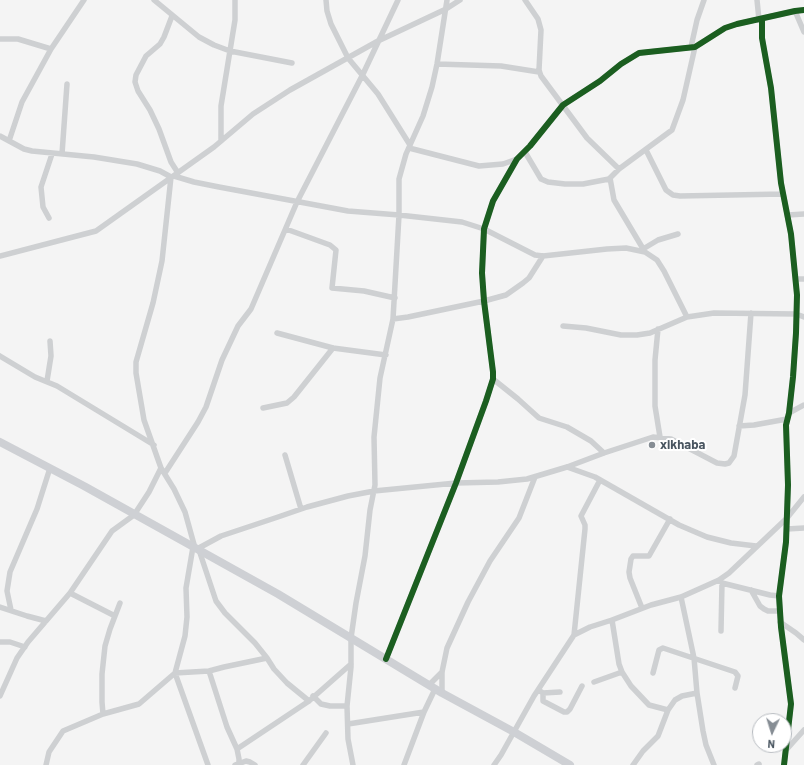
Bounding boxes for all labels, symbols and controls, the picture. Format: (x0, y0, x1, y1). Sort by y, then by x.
place label: xikhaba (660, 437, 705, 453)
marker: xikhaba (647, 440, 657, 450)
north arrow (752, 713, 792, 753)
text: N (767, 738, 775, 751)

